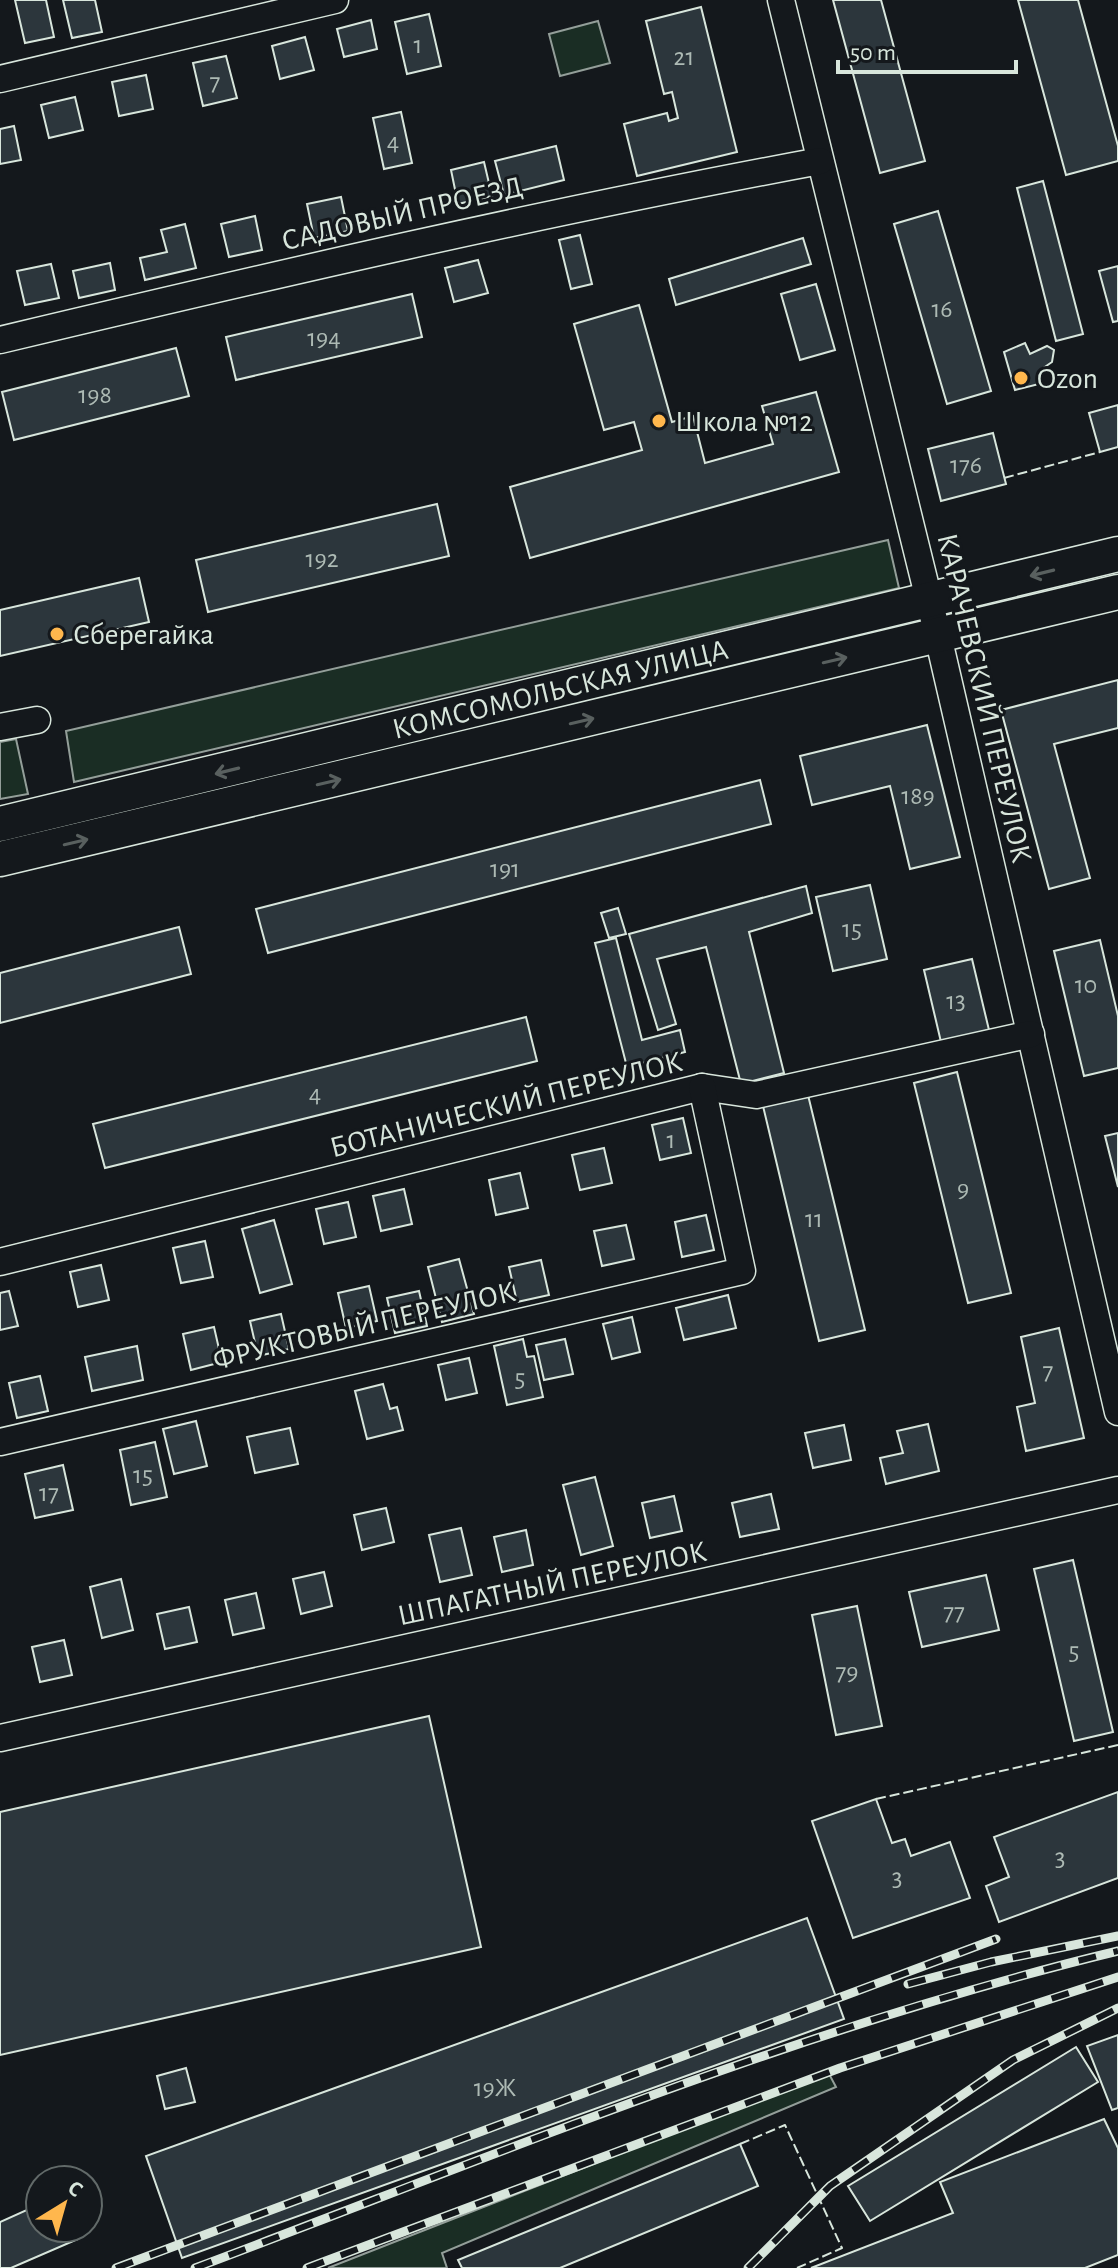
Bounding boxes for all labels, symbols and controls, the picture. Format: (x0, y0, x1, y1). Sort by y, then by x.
scale bar (838, 24, 1016, 74)
house number: 1 (414, 32, 422, 58)
text: 50 m (850, 41, 896, 65)
house number: 21 (674, 44, 694, 70)
house number: 7 (210, 69, 221, 95)
house number: 4 (387, 129, 399, 155)
street label: САДОВЫЙ ПРОЕЗД (279, 171, 525, 256)
house number: 16 (931, 296, 953, 322)
house number: 194 (307, 325, 341, 351)
place label: Ozon (1037, 364, 1098, 394)
marker: Ozon (1012, 369, 1030, 387)
house number: 198 (78, 382, 112, 408)
place label: Школа №12 (675, 407, 813, 437)
marker: Школа №12 (650, 412, 668, 430)
house number: 176 (950, 452, 982, 478)
street label: КАРАЧЕВСКИЙ ПЕРЕУЛОК (932, 530, 1038, 866)
house number: 192 (306, 546, 339, 572)
one-way arrow (1030, 566, 1056, 581)
place label: Сберегайка (73, 620, 214, 650)
marker: Сберегайка (48, 625, 66, 643)
street label: КОМСОМОЛЬСКАЯ УЛИЦА (389, 635, 731, 745)
one-way arrow (821, 652, 847, 667)
one-way arrow (568, 713, 594, 728)
one-way arrow (215, 765, 241, 780)
one-way arrow (316, 773, 341, 788)
house number: 189 (901, 783, 935, 809)
one-way arrow (63, 834, 89, 849)
house number: 191 (490, 856, 520, 882)
house number: 15 (842, 916, 862, 942)
house number: 10 (1075, 972, 1097, 998)
house number: 13 (946, 988, 966, 1014)
street label: БОТАНИЧЕСКИЙ ПЕРЕУЛОК (327, 1046, 685, 1163)
house number: 4 (309, 1081, 321, 1107)
house number: 1 (667, 1127, 675, 1153)
house number: 9 (957, 1176, 969, 1202)
house number: 11 (805, 1206, 823, 1232)
street label: ФРУКТОВЫЙ ПЕРЕУЛОК (210, 1276, 518, 1375)
house number: 7 (1043, 1358, 1054, 1384)
house number: 5 (515, 1365, 525, 1391)
house number: 15 (133, 1462, 153, 1488)
house number: 17 (39, 1480, 59, 1506)
street label: ШПАГАТНЫЙ ПЕРЕУЛОК (395, 1536, 709, 1631)
house number: 77 (943, 1599, 965, 1625)
house number: 5 (1069, 1638, 1079, 1664)
house number: 79 (835, 1659, 859, 1685)
house number: 3 (1055, 1845, 1065, 1871)
house number: 3 (892, 1865, 902, 1891)
house number: 19Ж (474, 2075, 516, 2101)
north arrow (24, 2164, 104, 2244)
text: С (64, 2176, 87, 2201)

